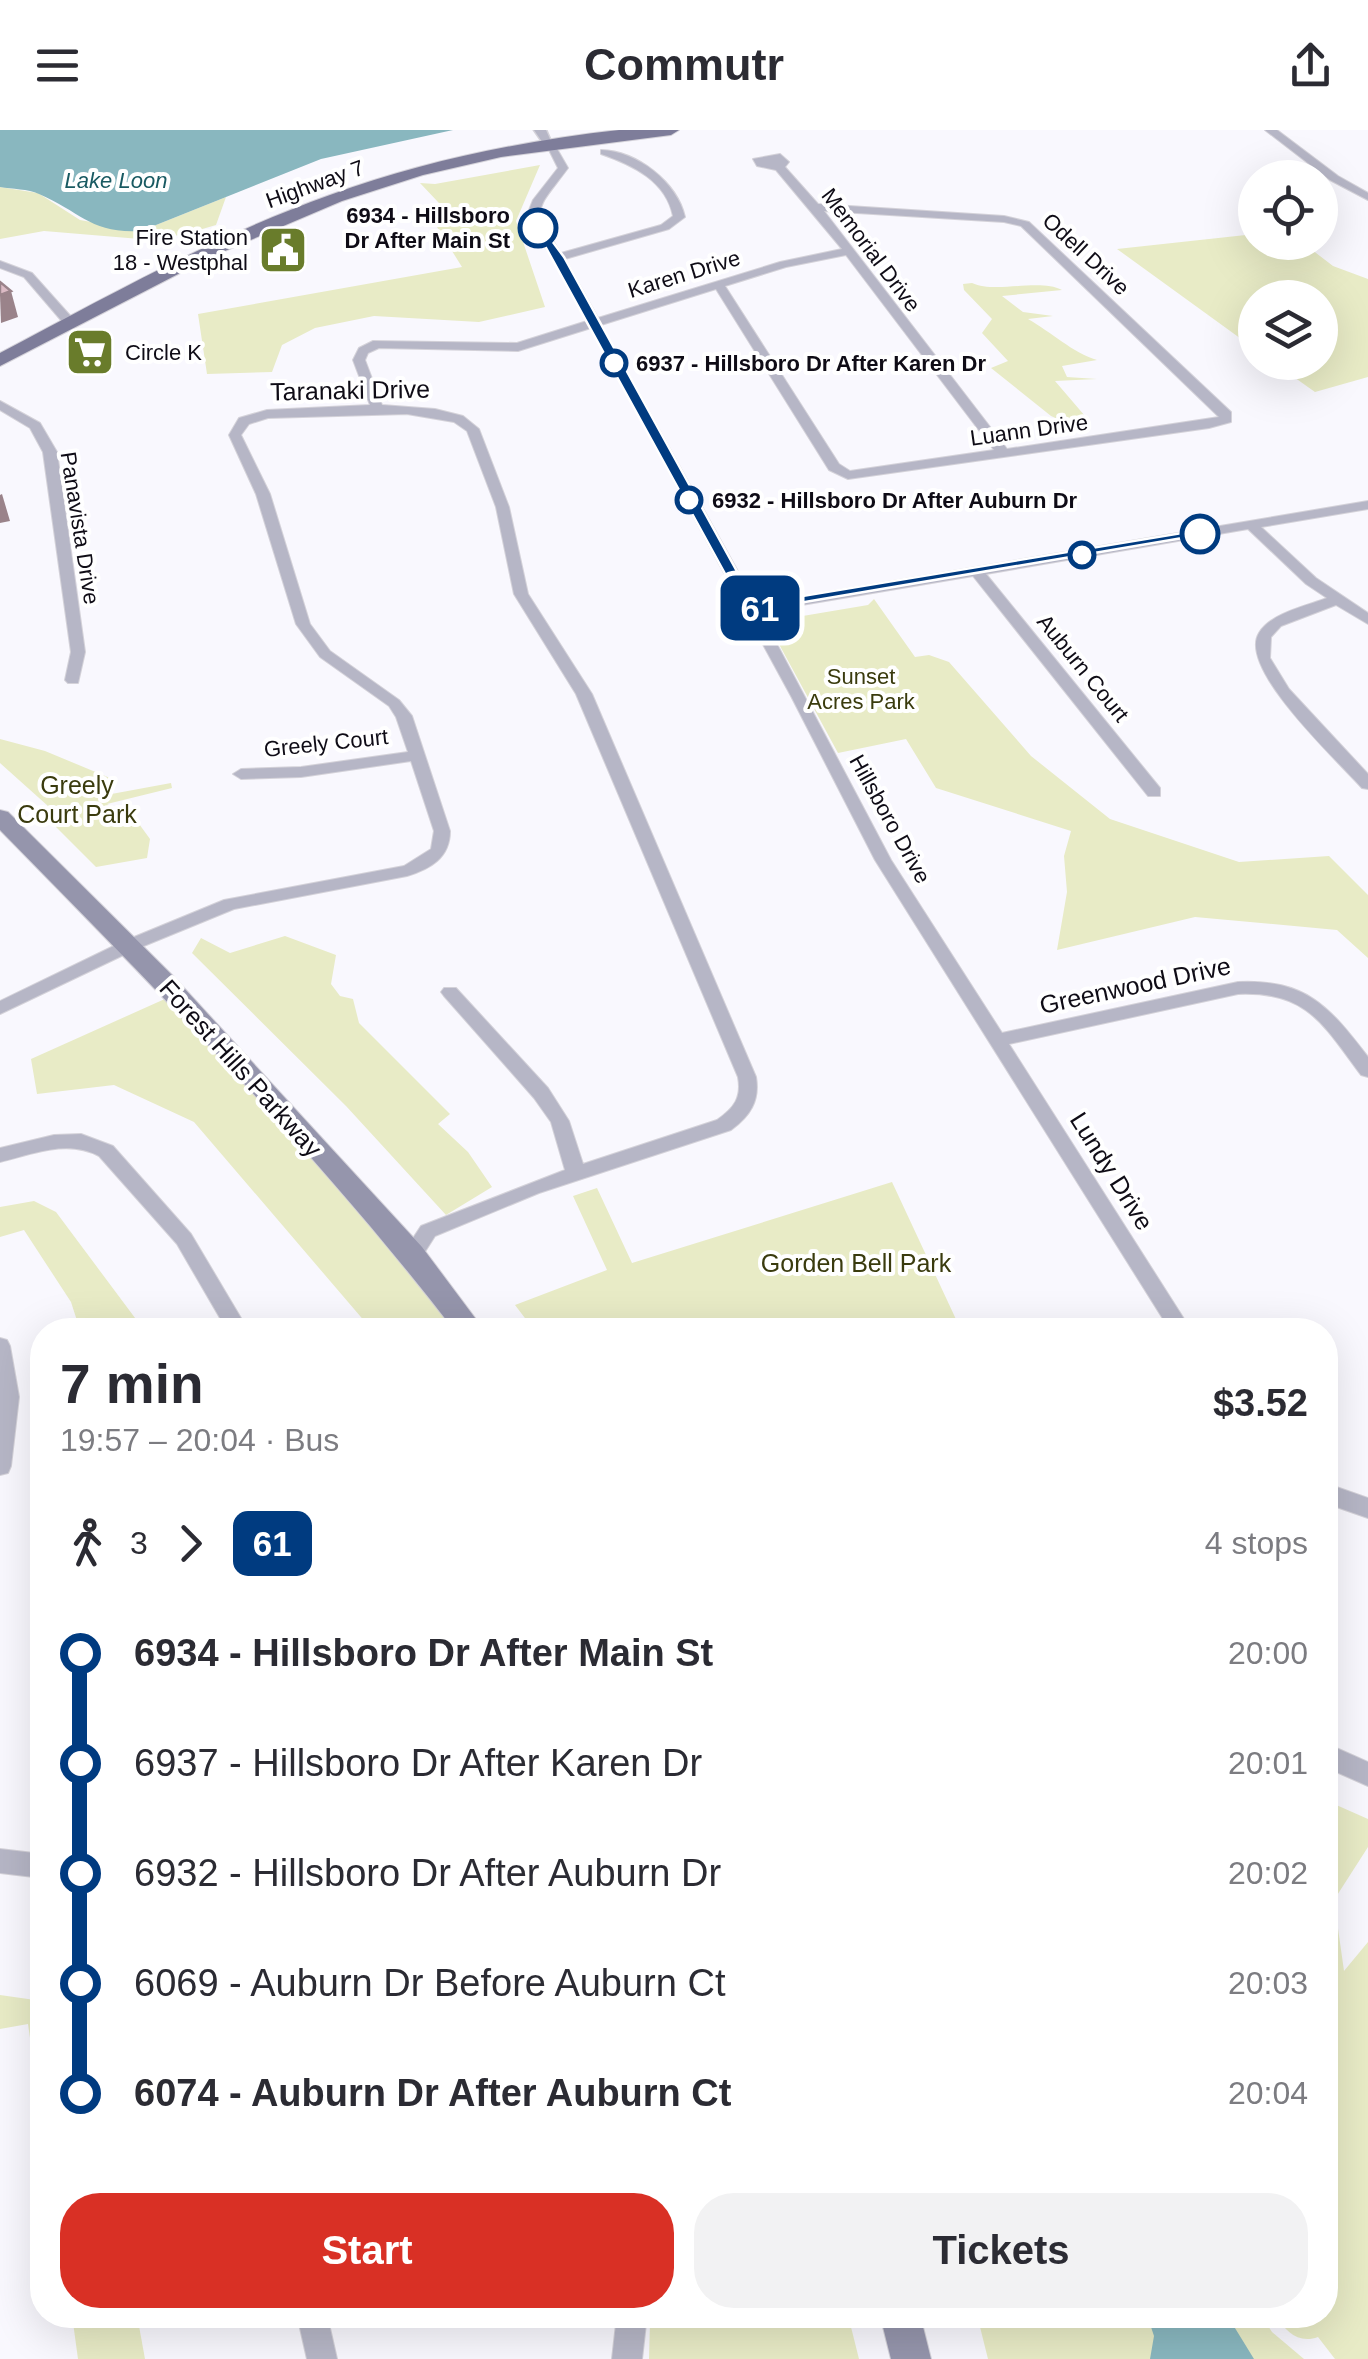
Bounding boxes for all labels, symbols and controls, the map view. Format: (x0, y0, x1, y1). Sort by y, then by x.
icon: menu (30, 38, 85, 93)
icon: share (1283, 38, 1338, 93)
text: Commutr (584, 39, 784, 90)
street label: Highway 7 (262, 155, 368, 213)
map controls (1238, 160, 1338, 380)
button: locate (1238, 160, 1338, 260)
water label: Lake Loon (65, 168, 167, 193)
street label: Memorial Drive (817, 183, 925, 317)
place label: 6934 - Hillsboro Dr After Main St (345, 203, 511, 253)
street label: Odell Drive (1038, 208, 1134, 300)
marker: 6934 - Hillsboro Dr After Main St (519, 209, 557, 247)
public building icon: Fire Station 18 - Westphal (257, 224, 309, 276)
place label: Fire Station 18 - Westphal (113, 225, 248, 275)
street label: Karen Drive (625, 245, 743, 303)
button: layers (1238, 280, 1338, 380)
supermarket icon: Circle K (64, 326, 116, 378)
place label: Circle K (125, 340, 202, 365)
marker: 6937 - Hillsboro Dr After Karen Dr (601, 350, 627, 376)
place label: 6937 - Hillsboro Dr After Karen Dr (636, 351, 986, 376)
street label: Taranaki Drive (270, 375, 430, 405)
street label: Luann Drive (969, 409, 1089, 451)
street label: Panavista Drive (56, 450, 104, 606)
marker: 6932 - Hillsboro Dr After Auburn Dr (676, 487, 702, 513)
place label: 6932 - Hillsboro Dr After Auburn Dr (712, 488, 1078, 513)
unlabelled marker (1181, 515, 1219, 553)
unlabelled marker (1069, 542, 1095, 568)
line badge: 61 (715, 576, 805, 640)
text: 61 (741, 589, 779, 628)
street label: Auburn Court (1032, 609, 1134, 727)
park label: Sunset Acres Park (807, 664, 916, 714)
street label: Greely Court (263, 724, 389, 762)
street label: Hillsboro Drive (844, 750, 936, 888)
park label: Greely Court Park (17, 771, 137, 828)
street label: Greenwood Drive (1037, 951, 1233, 1019)
street label: Forest Hills Parkway (154, 974, 328, 1162)
street label: Lundy Drive (1065, 1107, 1159, 1235)
park label: Gorden Bell Park (761, 1249, 952, 1277)
text: 7 min (60, 1353, 204, 1415)
text: $3.52 (1213, 1382, 1308, 1424)
text: 19:57 – 20:04 · Bus (60, 1422, 339, 1458)
icon: walk (60, 1516, 115, 1571)
icon: forward (163, 1516, 218, 1571)
text: 61 (253, 1524, 292, 1563)
text: 3 (130, 1525, 148, 1561)
text: 4 stops (1205, 1525, 1308, 1561)
text: 6934 - Hillsboro Dr After Main St (134, 1632, 713, 1674)
text: 20:00 (1228, 1635, 1308, 1671)
text: 6937 - Hillsboro Dr After Karen Dr (134, 1742, 702, 1784)
text: 20:01 (1228, 1745, 1308, 1781)
text: 6932 - Hillsboro Dr After Auburn Dr (134, 1852, 721, 1894)
text: 20:02 (1228, 1855, 1308, 1891)
text: 6069 - Auburn Dr Before Auburn Ct (134, 1962, 725, 2004)
text: 20:03 (1228, 1965, 1308, 2001)
text: 6074 - Auburn Dr After Auburn Ct (134, 2072, 731, 2114)
text: 20:04 (1228, 2075, 1308, 2111)
button: Start (60, 2193, 674, 2308)
button: Tickets (694, 2193, 1308, 2308)

